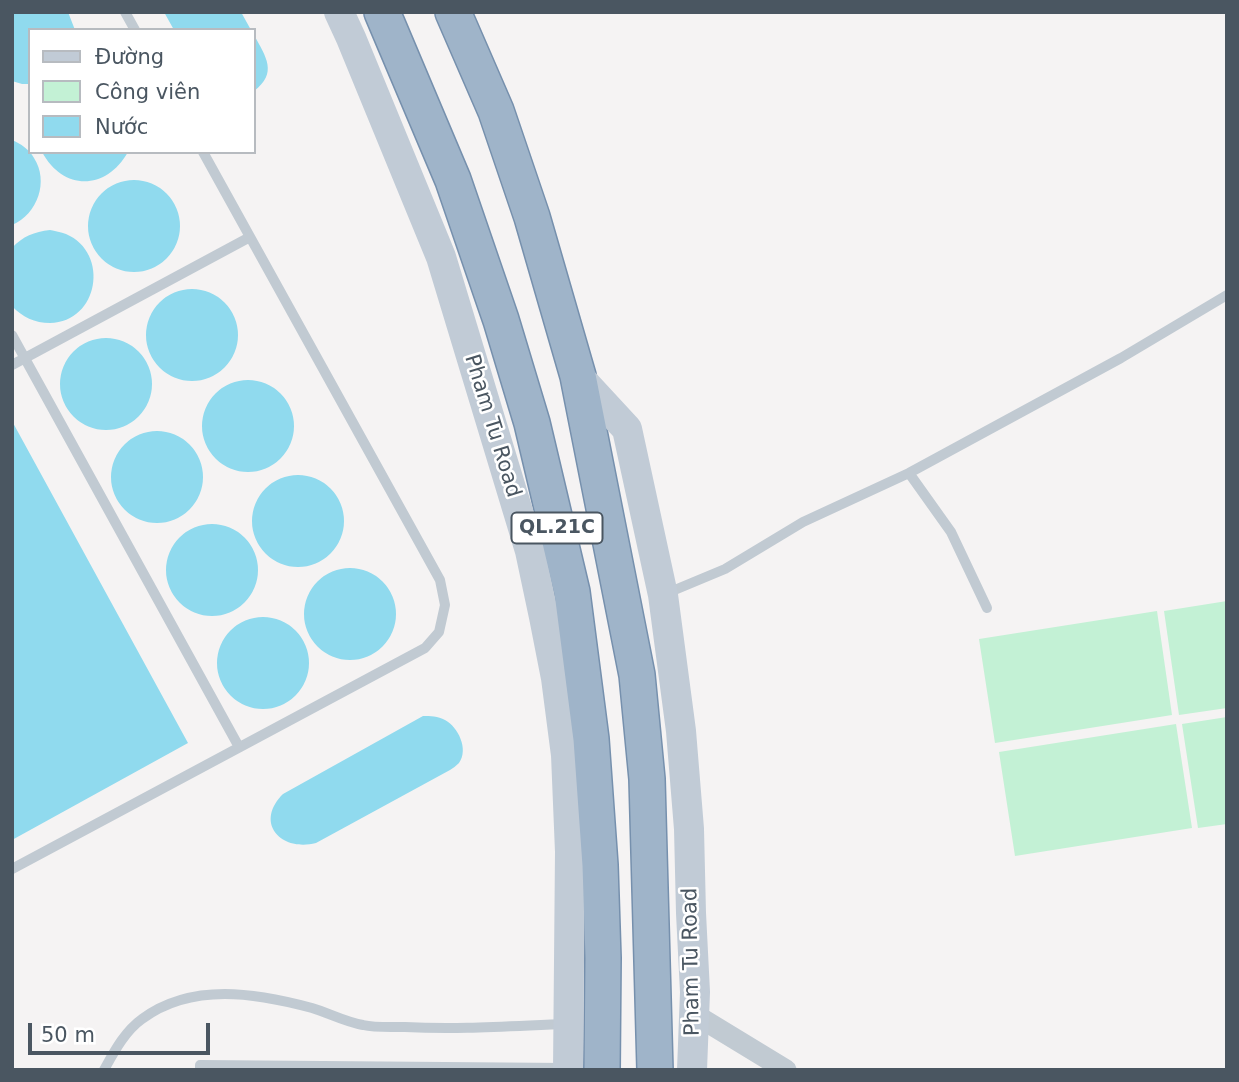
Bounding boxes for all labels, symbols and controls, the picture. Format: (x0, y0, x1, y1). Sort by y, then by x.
legend (28, 28, 256, 154)
text: Đường (95, 45, 164, 69)
text: Công viên (95, 80, 200, 104)
text: Nước (95, 115, 148, 139)
street label: Pham Tu Road (458, 351, 526, 501)
road number: QL.21C (512, 512, 602, 544)
street label: Pham Tu Road (678, 888, 706, 1036)
scale bar (32, 1009, 214, 1052)
text: 50 m (41, 1023, 95, 1047)

